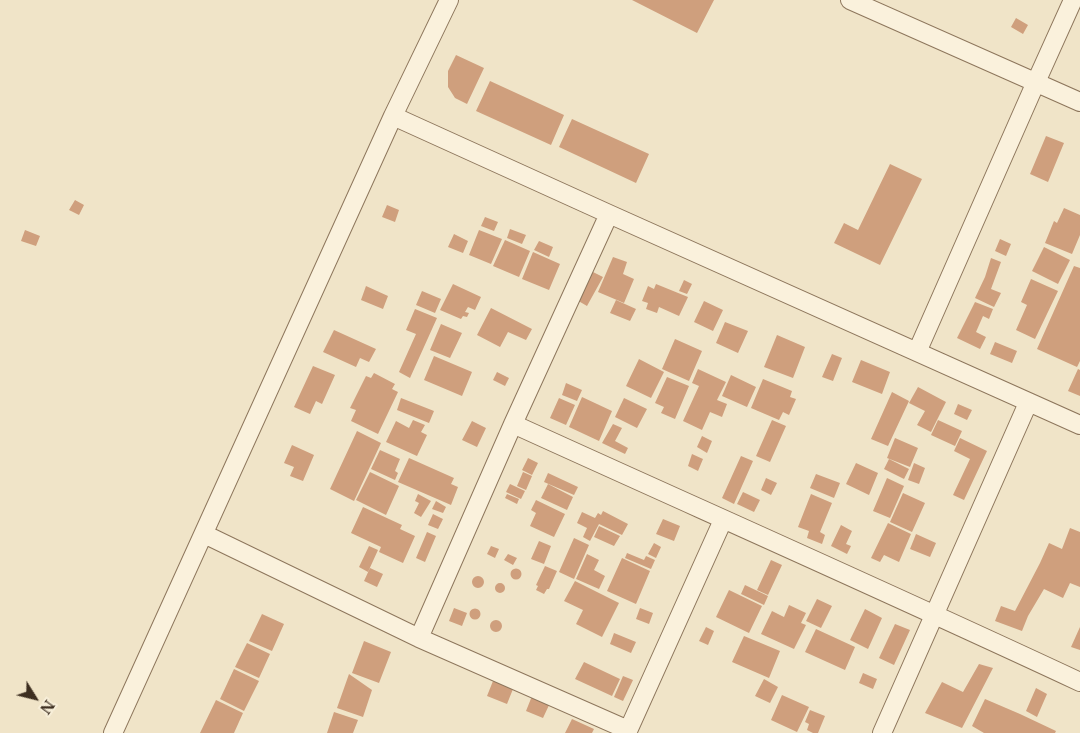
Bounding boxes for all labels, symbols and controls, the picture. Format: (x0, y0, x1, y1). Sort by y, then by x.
north arrow (10, 673, 60, 723)
text: N (36, 696, 58, 717)

